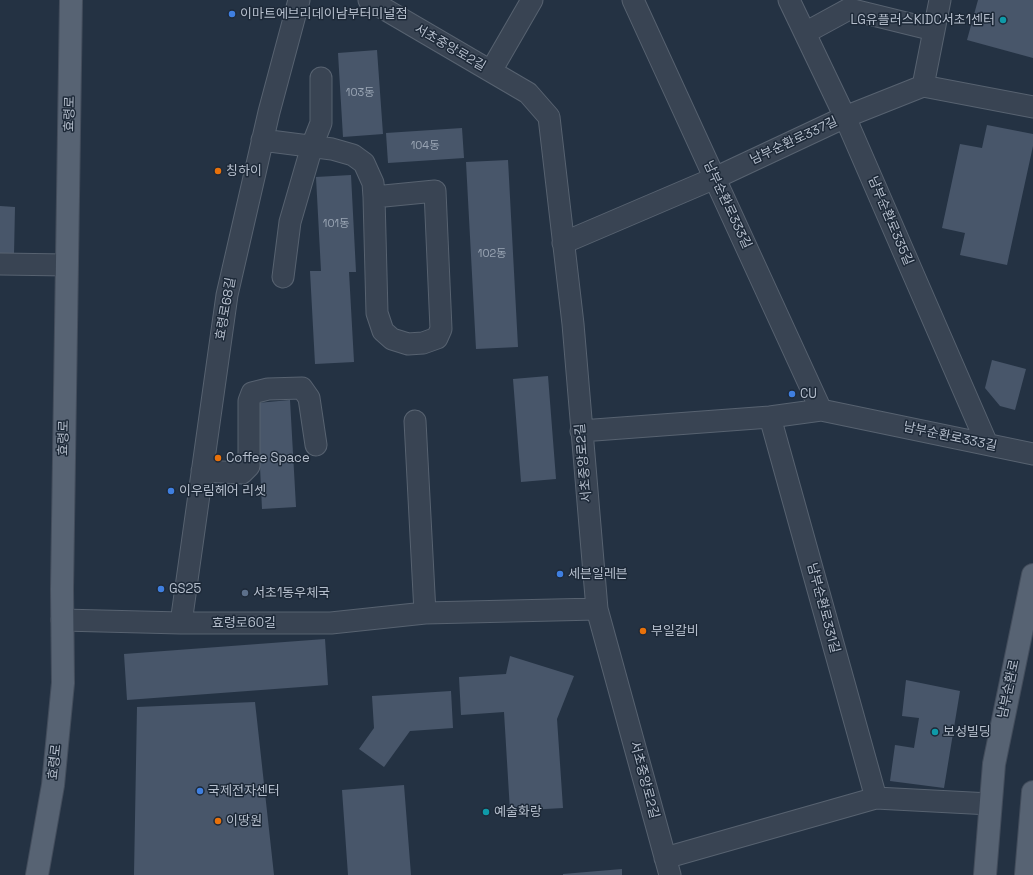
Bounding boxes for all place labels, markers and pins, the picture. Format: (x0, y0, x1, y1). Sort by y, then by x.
place label: 이마트에브리데이남부터미널점 (240, 6, 407, 22)
marker: 이마트에브리데이남부터미널점 (227, 9, 237, 19)
place label: LG유플러스KIDC서초1센터 (850, 12, 995, 28)
marker: LG유플러스KIDC서초1센터 (998, 15, 1008, 25)
place label: 칭하이 (226, 163, 262, 179)
marker: 칭하이 (213, 166, 223, 176)
place label: CU (800, 386, 817, 402)
marker: CU (787, 389, 797, 399)
place label: Coffee Space (226, 450, 310, 466)
marker: Coffee Space (213, 453, 223, 463)
place label: 이우림헤어 리셋 (179, 483, 266, 499)
marker: 이우림헤어 리셋 (166, 486, 176, 496)
place label: 세븐일레븐 (568, 566, 628, 582)
marker: 세븐일레븐 (555, 569, 565, 579)
place label: GS25 (169, 581, 201, 597)
marker: GS25 (156, 584, 166, 594)
place label: 서초1동우체국 (253, 585, 330, 601)
marker: 서초1동우체국 (240, 588, 250, 598)
place label: 부일갈비 (651, 623, 699, 639)
marker: 부일갈비 (638, 626, 648, 636)
place label: 보성빌딩 (943, 724, 991, 740)
marker: 보성빌딩 (930, 727, 940, 737)
place label: 국제전자센터 (208, 783, 280, 799)
marker: 국제전자센터 (195, 786, 205, 796)
place label: 예술화랑 (494, 804, 542, 820)
marker: 예술화랑 (481, 807, 491, 817)
place label: 이땅원 (226, 813, 262, 829)
marker: 이땅원 (213, 816, 223, 826)

